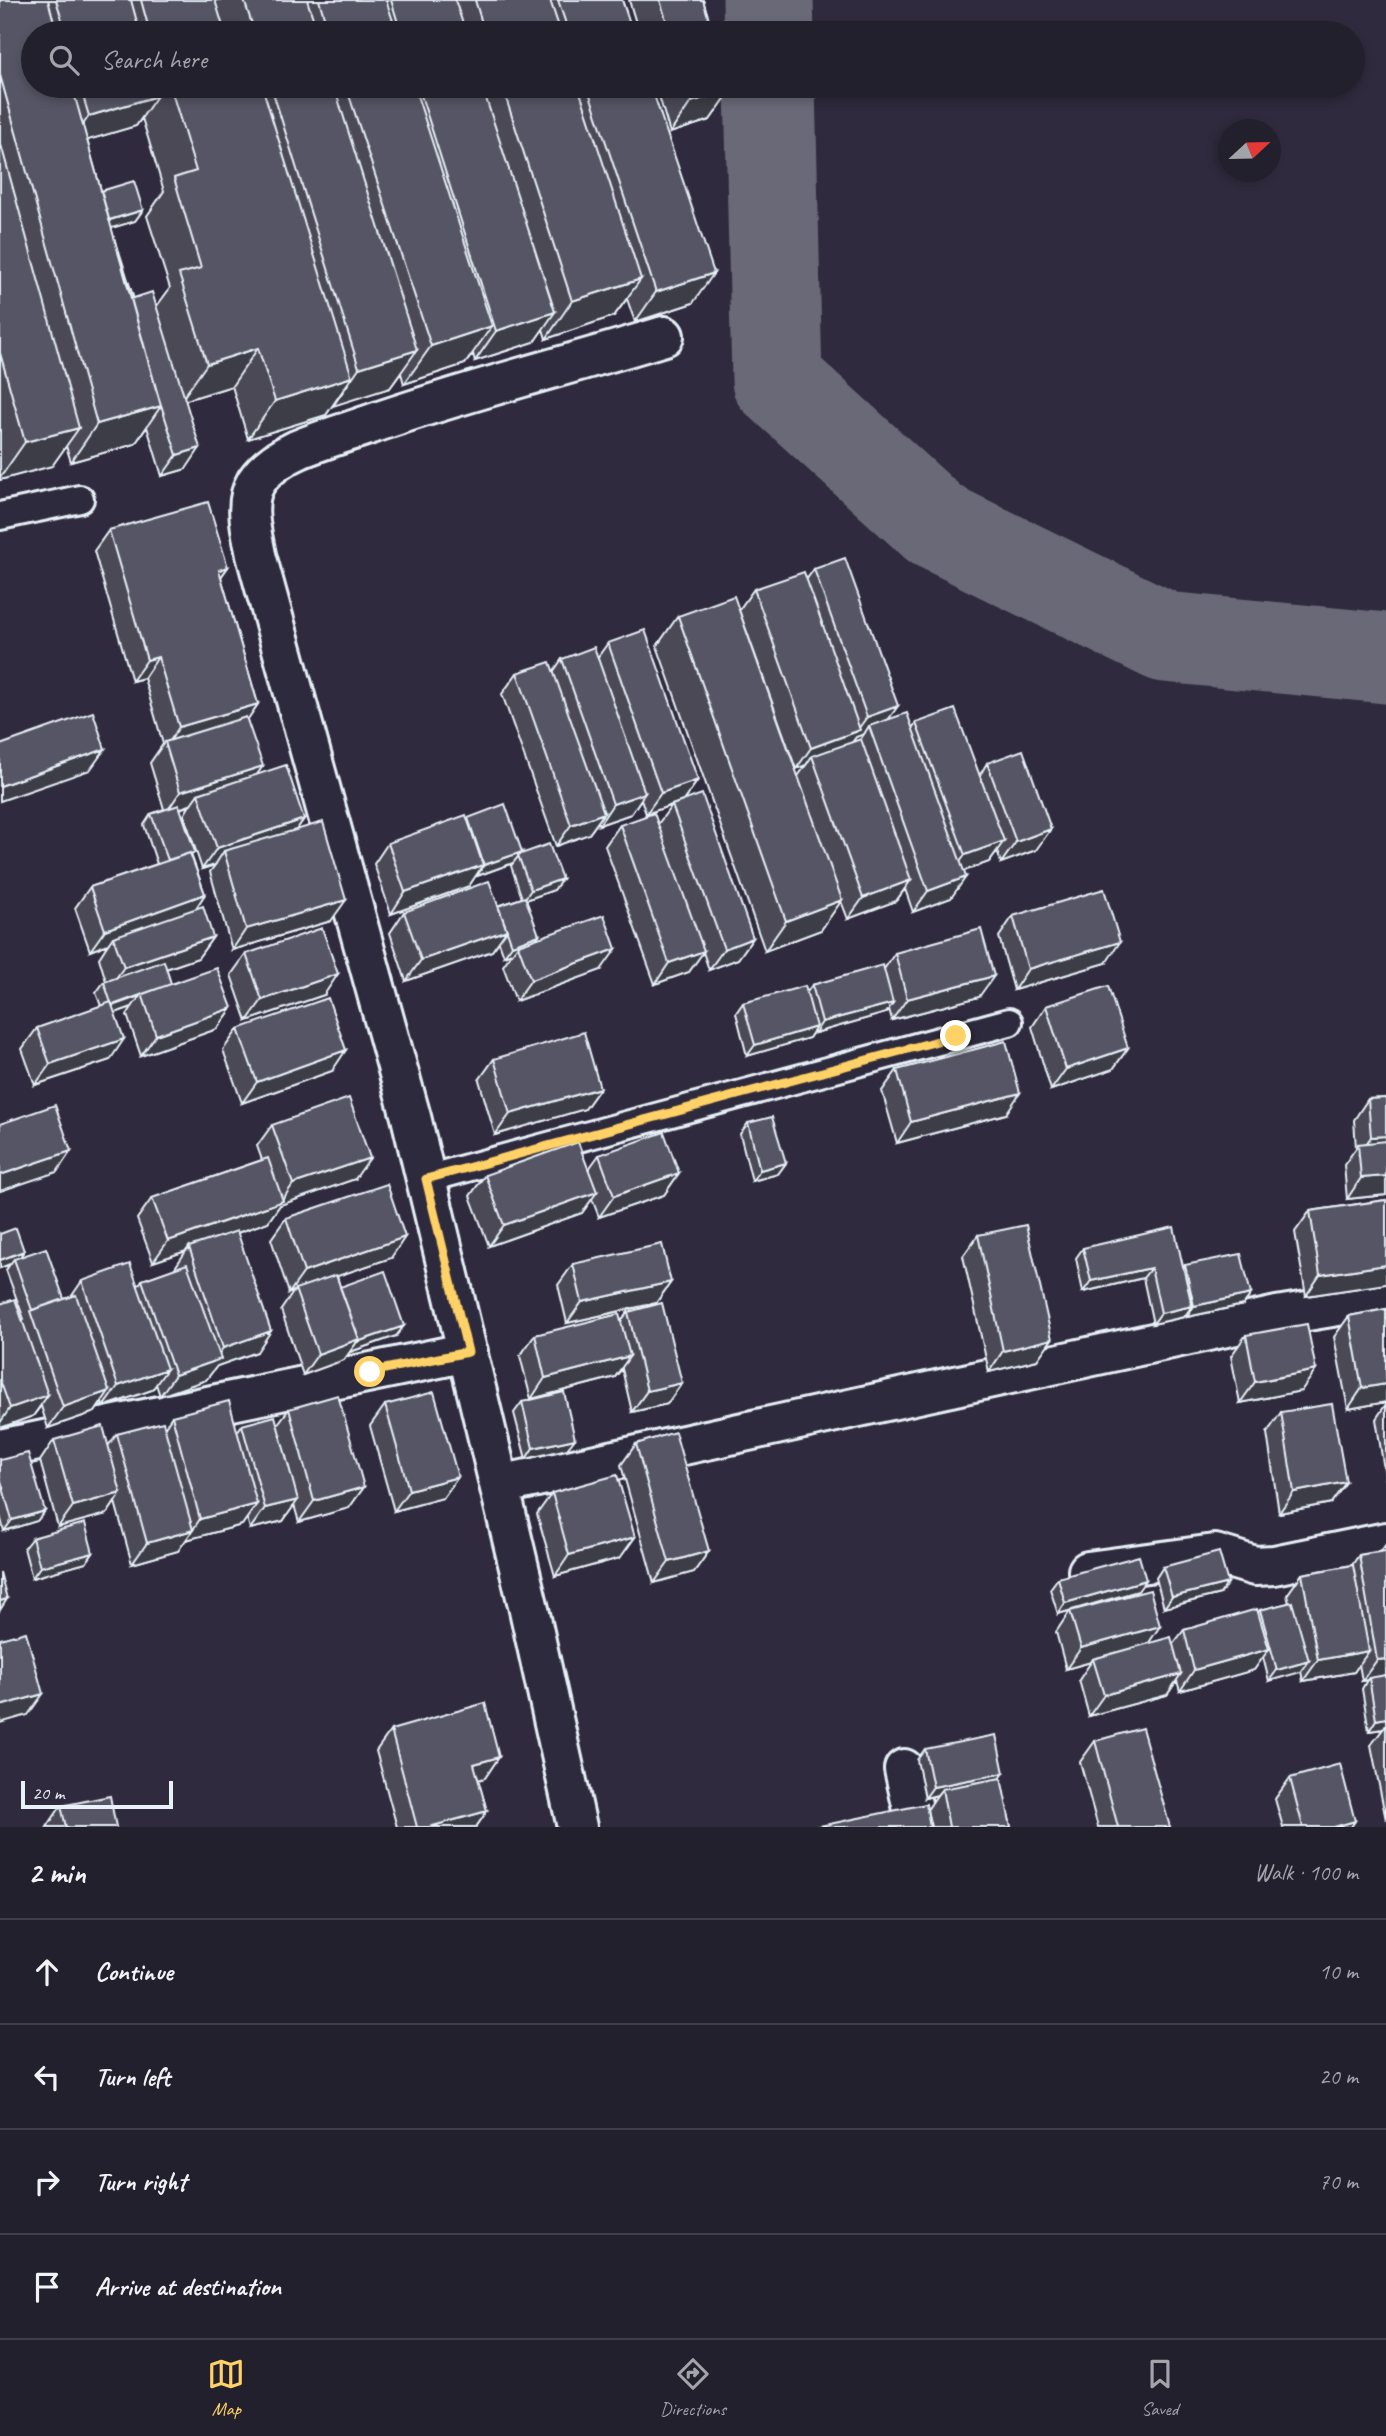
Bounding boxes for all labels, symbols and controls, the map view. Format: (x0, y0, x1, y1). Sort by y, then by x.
search box (21, 21, 1365, 98)
icon: search (45, 41, 83, 79)
text: Search here (101, 43, 207, 76)
north arrow (1218, 119, 1281, 182)
route end (940, 1020, 971, 1051)
route start (354, 1356, 385, 1387)
scale bar (21, 1778, 173, 1810)
text: 20 m (32, 1781, 64, 1805)
text: 2 min (28, 1854, 85, 1892)
text: Walk · 100 m (1254, 1858, 1358, 1887)
icon: ahead (28, 1953, 66, 1991)
text: Continue (95, 1955, 173, 1988)
text: 10 m (1319, 1957, 1358, 1986)
icon: left (28, 2058, 66, 2096)
text: Turn left (95, 2060, 170, 2093)
text: 20 m (1319, 2062, 1358, 2091)
icon: right (28, 2163, 66, 2201)
text: Turn right (95, 2165, 186, 2198)
text: 70 m (1319, 2167, 1358, 2196)
icon: arrive (28, 2268, 66, 2306)
text: Arrive at destination (95, 2270, 281, 2303)
tab: Map (207, 2355, 245, 2421)
tab: Directions (660, 2355, 726, 2421)
tab: Saved (1141, 2355, 1179, 2421)

